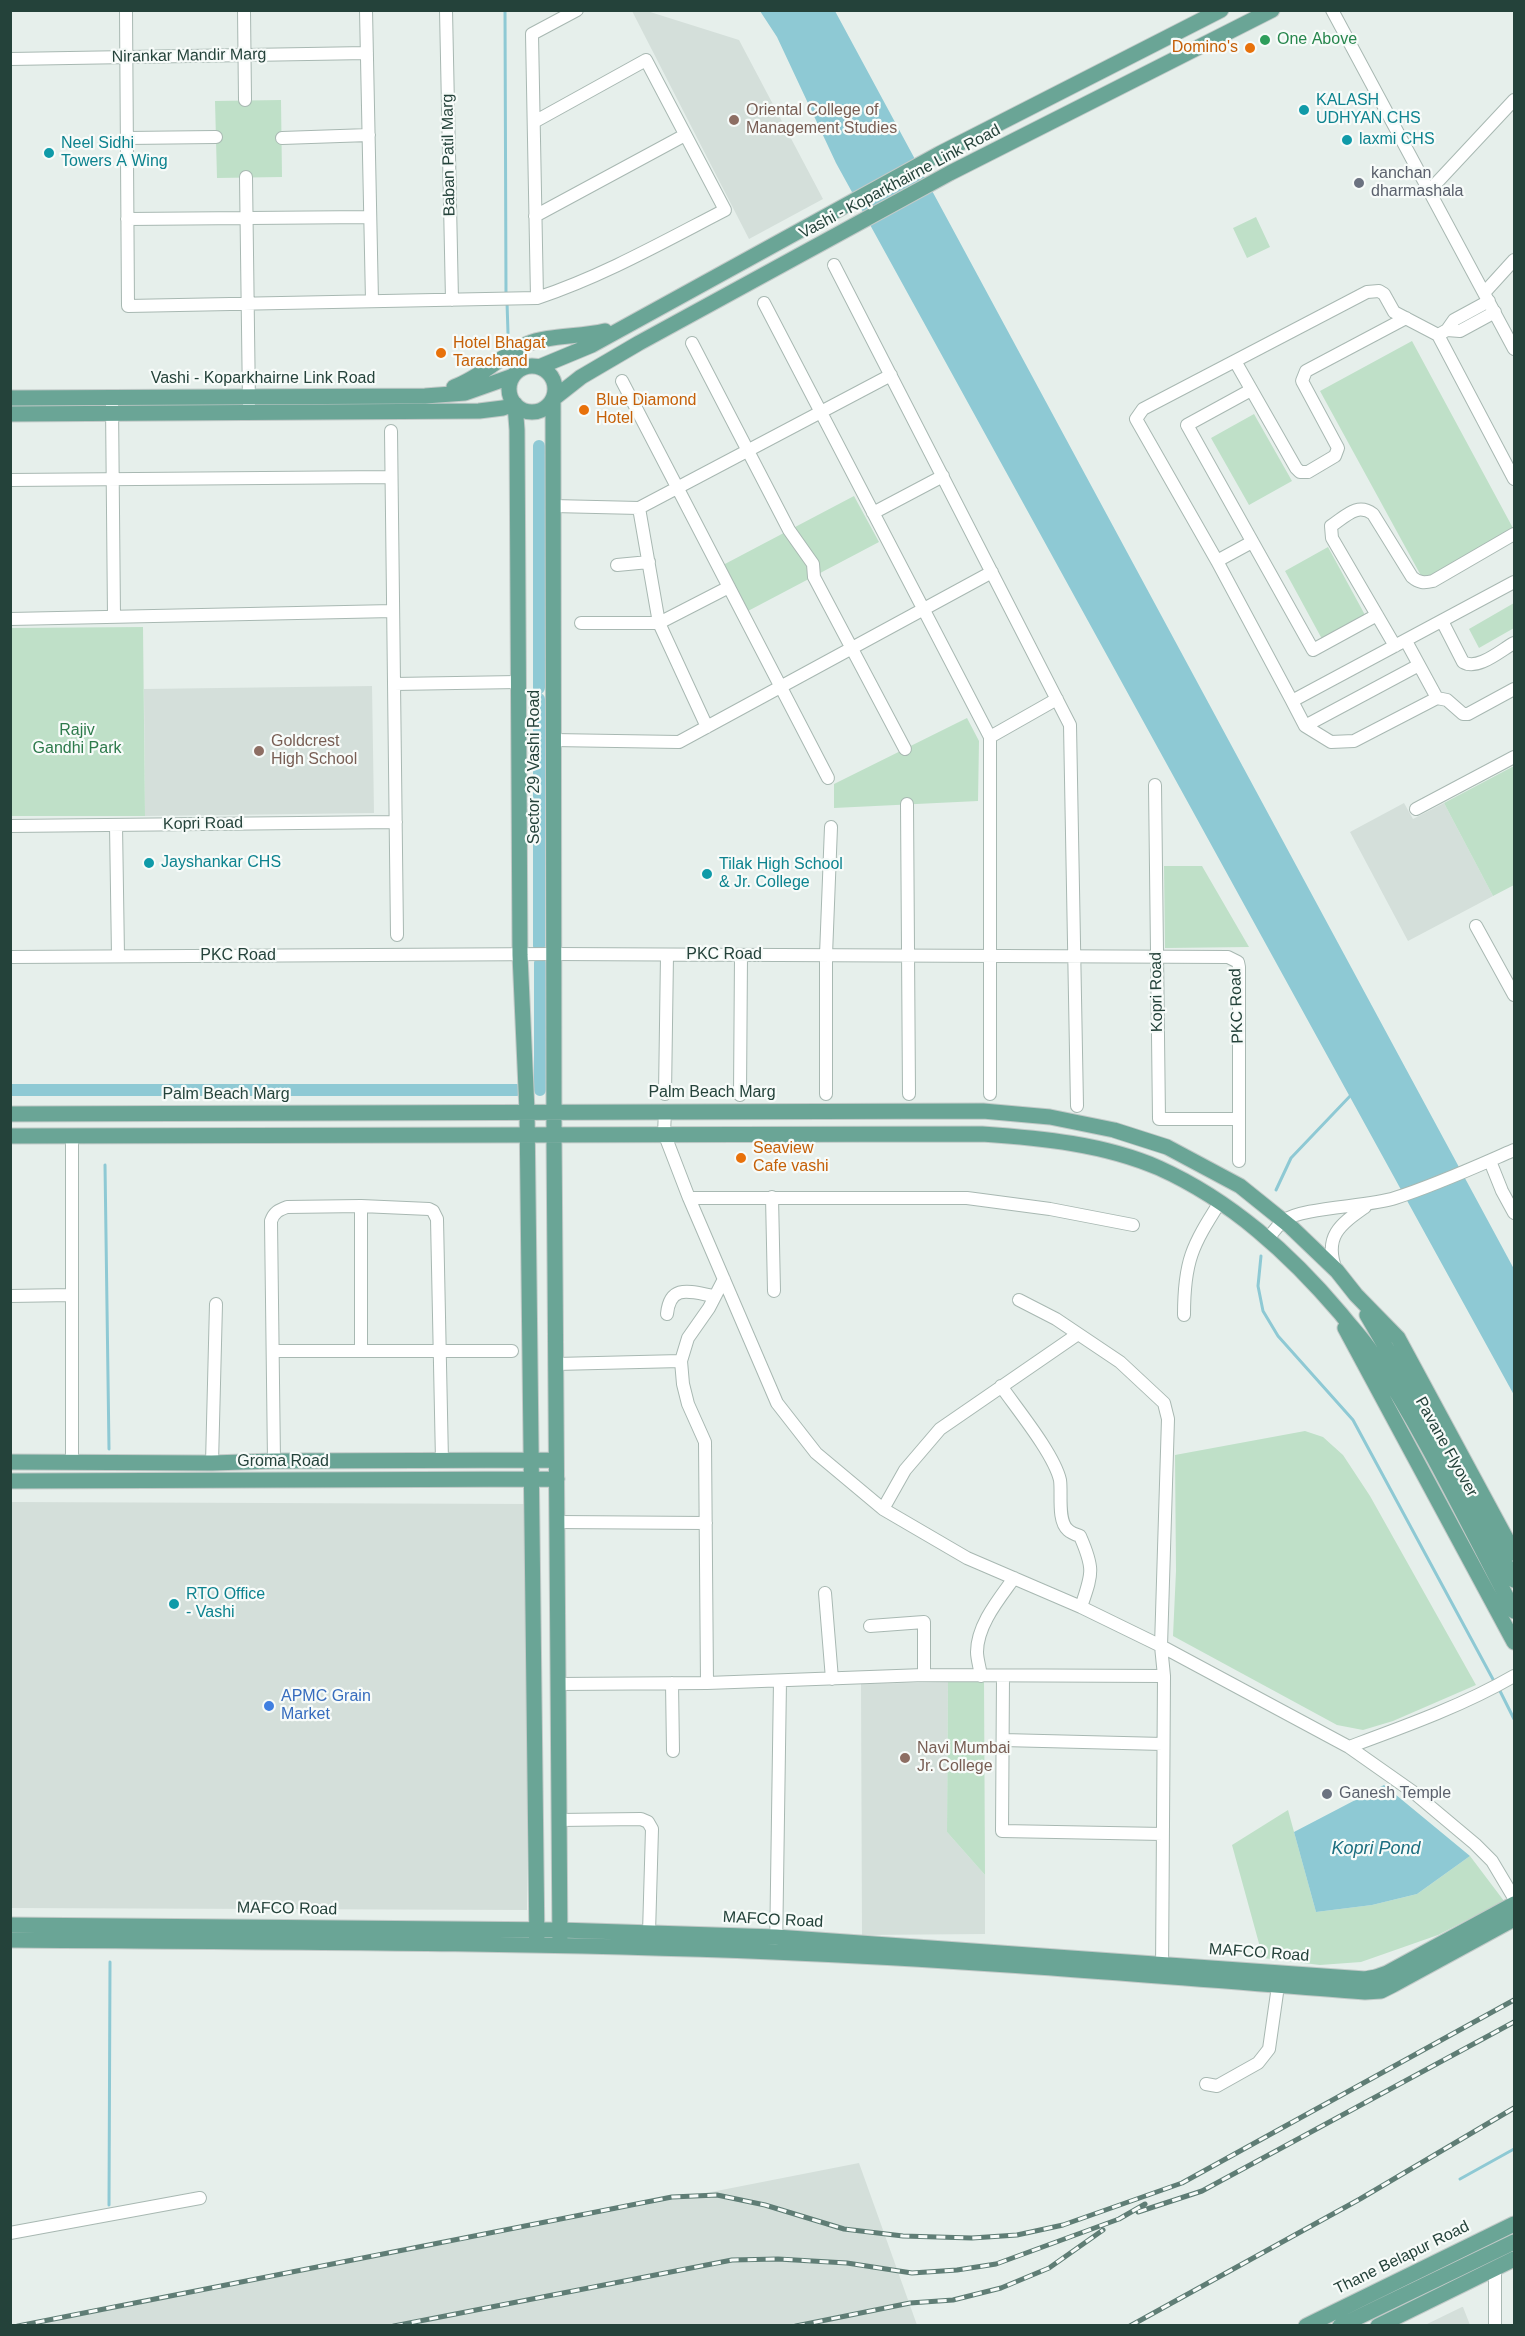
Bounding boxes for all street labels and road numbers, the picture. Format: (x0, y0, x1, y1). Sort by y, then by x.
street label: Nirankar Mandir Marg (111, 45, 267, 67)
street label: Baban Patil Marg (438, 93, 460, 217)
street label: Vashi - Koparkhairne Link Road (796, 121, 1004, 243)
street label: Vashi - Koparkhairne Link Road (151, 369, 375, 389)
street label: Sector 29 Vashi Road (525, 690, 545, 844)
street label: Kopri Road (163, 814, 243, 834)
street label: PKC Road (686, 945, 762, 965)
street label: PKC Road (200, 946, 276, 966)
street label: Kopri Road (1147, 952, 1167, 1032)
street label: PKC Road (1226, 968, 1248, 1044)
street label: Palm Beach Marg (648, 1083, 776, 1103)
street label: Palm Beach Marg (162, 1085, 290, 1105)
street label: Pavane Flyover (1411, 1394, 1481, 1500)
street label: Groma Road (237, 1452, 329, 1472)
street label: MAFCO Road (237, 1899, 337, 1919)
street label: MAFCO Road (722, 1908, 824, 1932)
street label: MAFCO Road (1208, 1940, 1310, 1966)
street label: Thane Belapur Road (1331, 2217, 1473, 2299)

